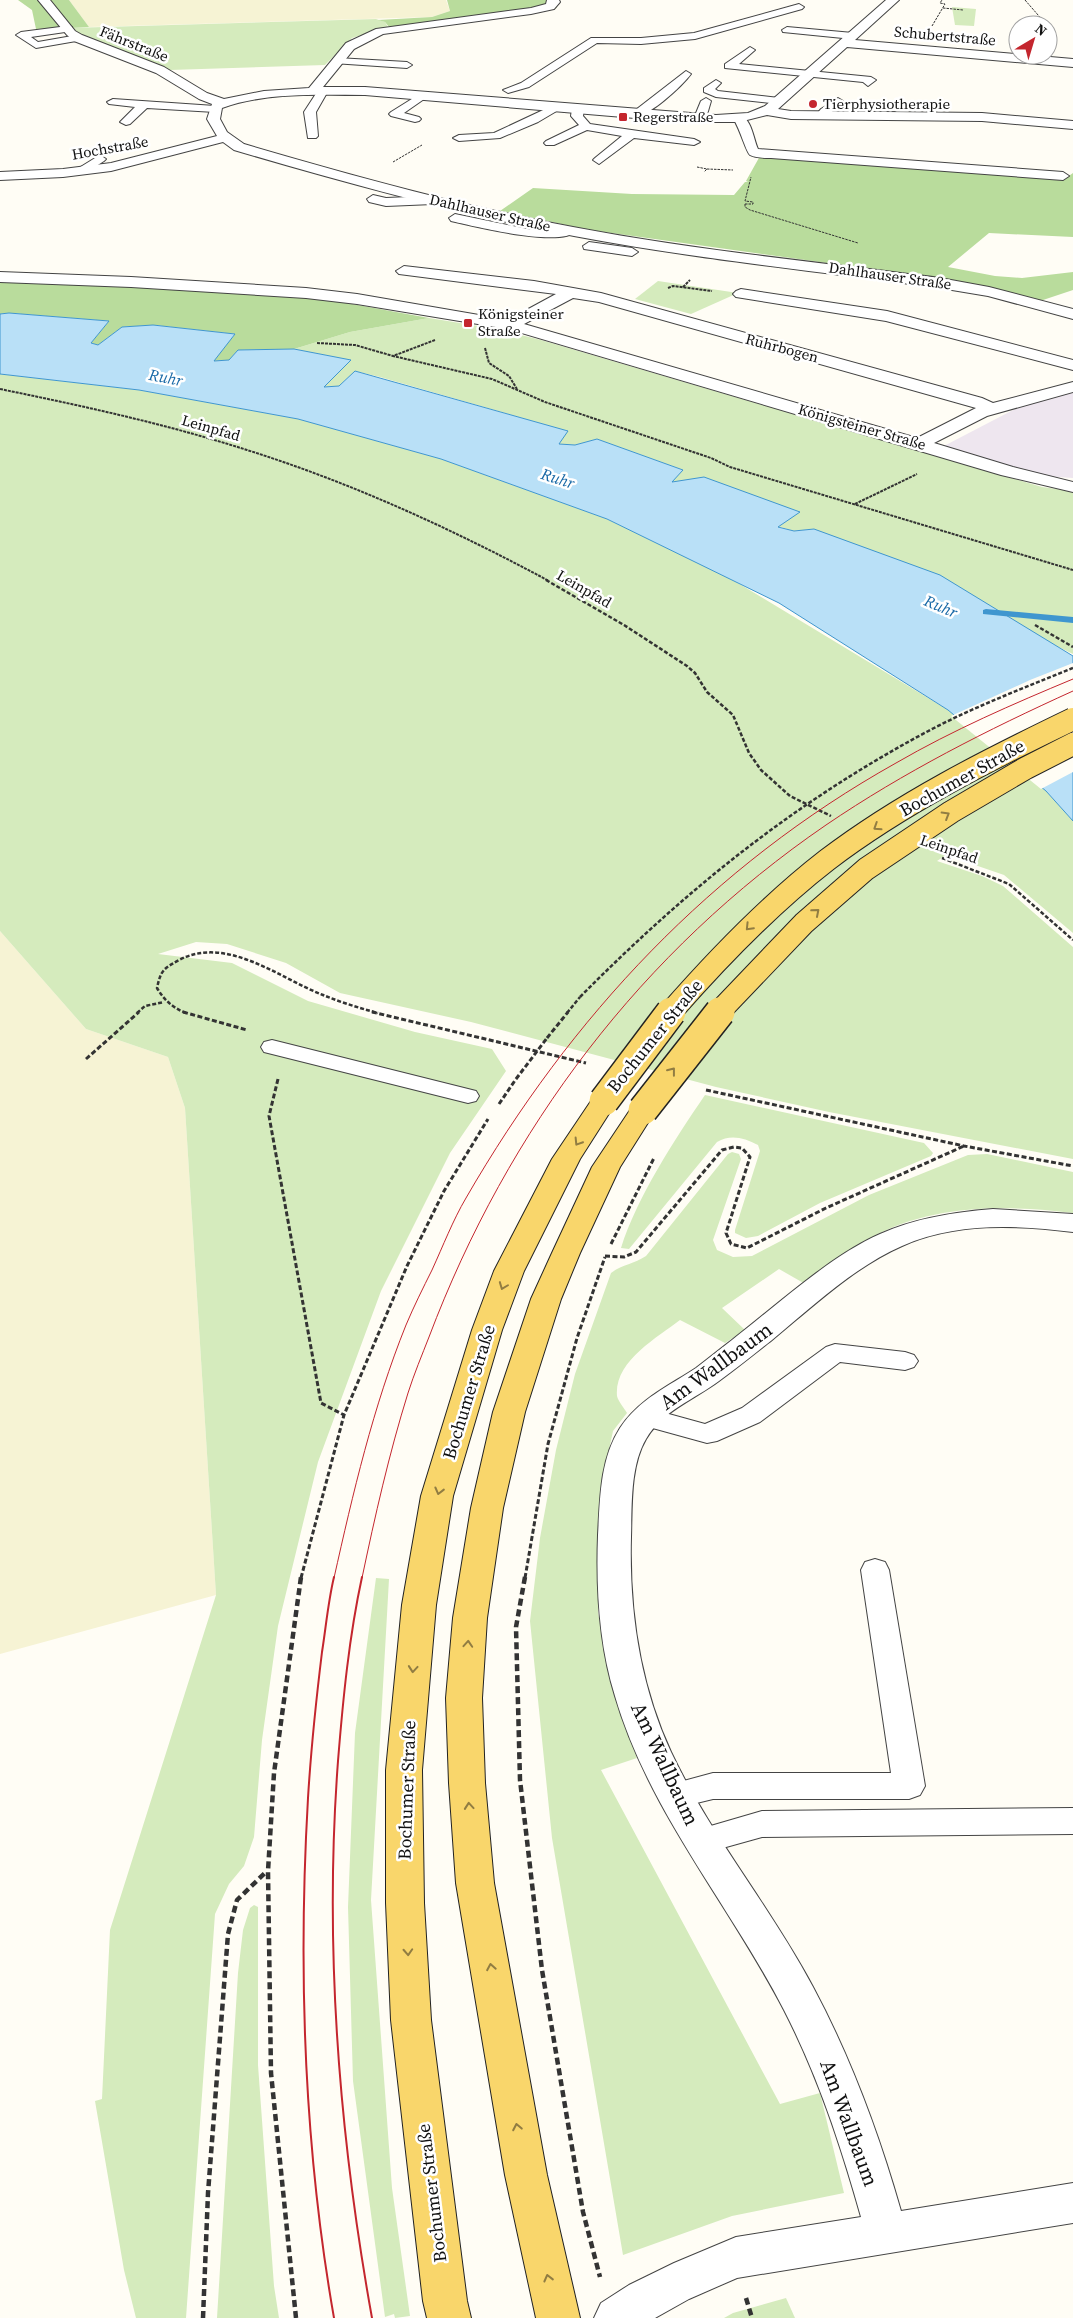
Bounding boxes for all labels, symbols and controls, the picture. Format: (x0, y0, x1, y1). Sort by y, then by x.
north arrow (1008, 15, 1058, 65)
text: N (1031, 19, 1051, 41)
street label: Fährstraße (97, 20, 172, 67)
street label: Schubertstraße (893, 21, 997, 50)
place label: Tierphysiotherapie (823, 93, 951, 114)
marker: Tierphysiotherapie (807, 98, 819, 110)
place label: Regerstraße (633, 106, 714, 127)
marker: Regerstraße (617, 111, 629, 123)
street label: Hochstraße (70, 130, 150, 165)
street label: Dahlhauser Straße (427, 188, 553, 237)
street label: Dahlhauser Straße (827, 256, 953, 295)
place label: Königsteiner Straße (478, 303, 565, 341)
marker: Königsteiner Straße (462, 317, 474, 329)
street label: Ruhrbogen (743, 328, 821, 367)
water label: Ruhr (146, 363, 185, 391)
street label: Königsteiner Straße (796, 398, 929, 455)
street label: Leinpfad (179, 409, 243, 446)
water label: Ruhr (537, 462, 578, 494)
street label: Leinpfad (553, 564, 616, 613)
water label: Ruhr (920, 589, 962, 623)
street label: Bochumer Straße (895, 733, 1029, 822)
one-way arrow (941, 811, 950, 821)
one-way arrow (873, 820, 882, 830)
street label: Leinpfad (917, 829, 981, 868)
one-way arrow (811, 909, 820, 918)
one-way arrow (746, 921, 755, 930)
street label: Bochumer Straße (601, 974, 708, 1098)
one-way arrow (666, 1068, 674, 1077)
one-way arrow (574, 1136, 584, 1145)
one-way arrow (499, 1281, 509, 1290)
street label: Am Wallbaum (653, 1315, 778, 1416)
street label: Bochumer Straße (436, 1321, 501, 1462)
one-way arrow (434, 1487, 445, 1496)
one-way arrow (463, 1640, 474, 1648)
one-way arrow (408, 1665, 419, 1673)
street label: Am Wallbaum (624, 1697, 707, 1830)
street label: Bochumer Straße (392, 1720, 421, 1860)
one-way arrow (464, 1802, 475, 1810)
one-way arrow (402, 1948, 413, 1956)
one-way arrow (486, 1963, 496, 1971)
street label: Am Wallbaum (813, 2055, 886, 2190)
street label: Bochumer Straße (411, 2122, 452, 2264)
one-way arrow (512, 2123, 523, 2132)
one-way arrow (543, 2274, 554, 2283)

